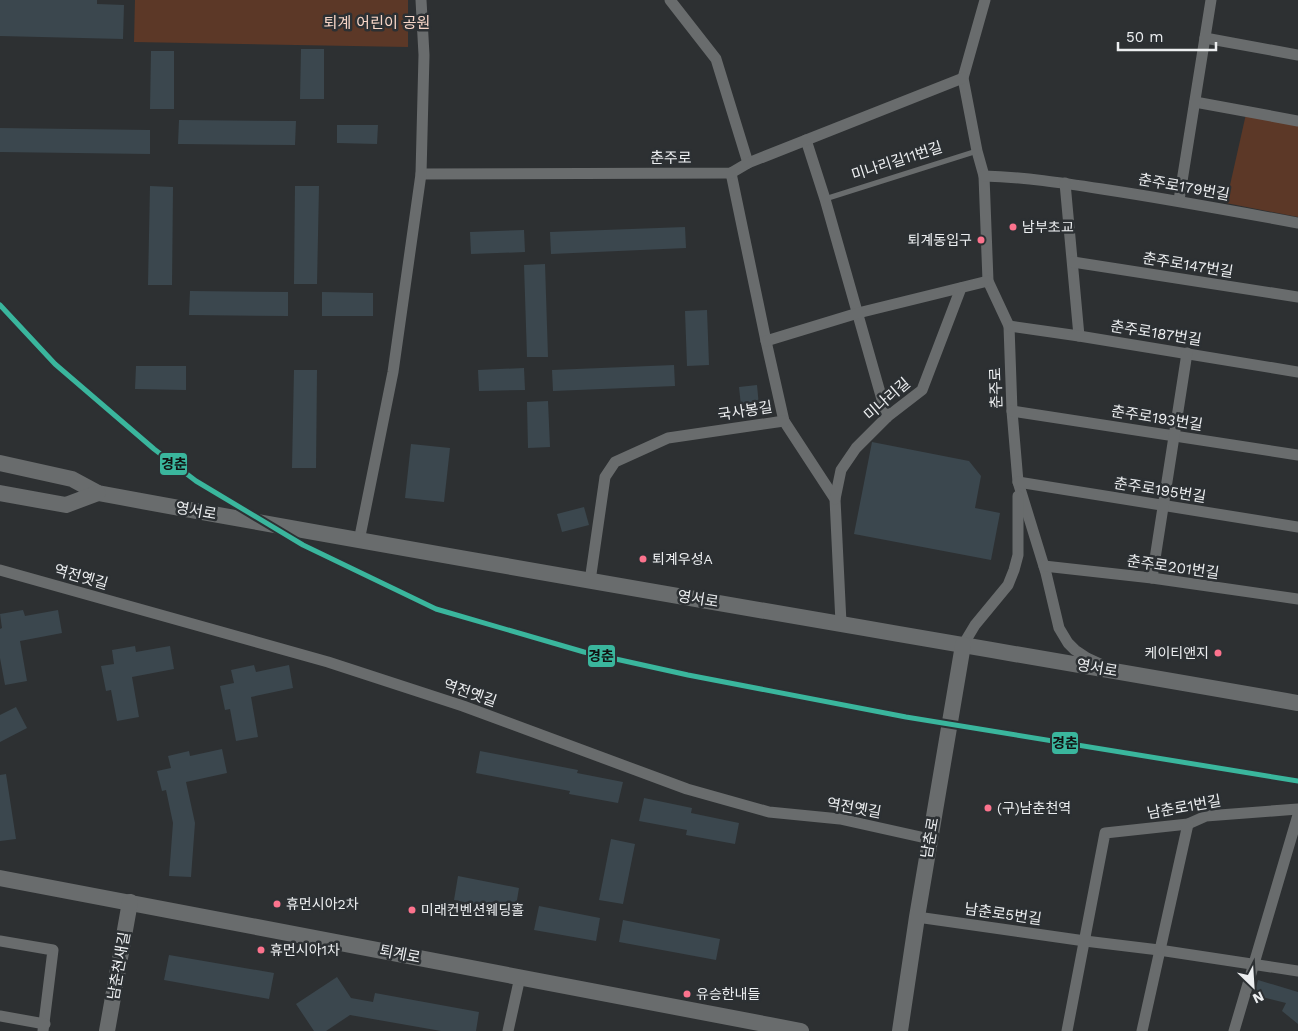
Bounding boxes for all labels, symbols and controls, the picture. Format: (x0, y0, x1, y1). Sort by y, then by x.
park label: 퇴계 어린이 공원 (324, 14, 430, 32)
scale bar (1118, 20, 1216, 52)
text: 50 m (1126, 28, 1163, 46)
street label: 미나리길11번길 (849, 138, 945, 184)
street label: 춘주로 (650, 149, 692, 167)
street label: 춘주로179번길 (1137, 170, 1231, 204)
place label: 남부초교 (1022, 219, 1074, 235)
marker: 남부초교 (1008, 222, 1018, 232)
place label: 퇴계동입구 (908, 232, 972, 248)
marker: 퇴계동입구 (976, 235, 986, 245)
street label: 춘주로147번길 (1141, 249, 1235, 281)
street label: 춘주로187번길 (1109, 317, 1203, 349)
street label: 춘주로 (986, 367, 1006, 409)
street label: 미나리길 (860, 374, 914, 424)
street label: 국사봉길 (716, 398, 774, 424)
street label: 춘주로193번길 (1110, 402, 1204, 434)
line badge: 경춘 (159, 452, 188, 476)
text: 경춘 (161, 456, 187, 472)
street label: 춘주로195번길 (1113, 474, 1207, 506)
street label: 영서로 (174, 499, 218, 523)
place label: 퇴계우성A (652, 551, 713, 567)
street label: 춘주로201번길 (1126, 552, 1220, 582)
marker: 퇴계우성A (638, 554, 648, 564)
street label: 역전옛길 (52, 561, 110, 593)
street label: 영서로 (676, 587, 720, 611)
line badge: 경춘 (587, 644, 616, 668)
place label: 케이티앤지 (1145, 645, 1209, 661)
text: 경춘 (588, 648, 614, 664)
marker: 케이티앤지 (1213, 648, 1223, 658)
street label: 영서로 (1075, 656, 1119, 680)
street label: 역전옛길 (441, 676, 499, 710)
line badge: 경춘 (1051, 731, 1079, 755)
text: 경춘 (1052, 735, 1078, 751)
street label: 남춘로1번길 (1146, 792, 1222, 822)
street label: 역전옛길 (825, 794, 883, 822)
place label: (구)남춘천역 (997, 800, 1071, 816)
marker: (구)남춘천역 (983, 803, 993, 813)
street label: 남춘로 (918, 816, 942, 860)
place label: 휴먼시아2차 (286, 896, 359, 912)
marker: 휴먼시아2차 (272, 899, 282, 909)
street label: 남춘로5번길 (963, 900, 1043, 928)
place label: 미래컨벤션웨딩홀 (421, 902, 524, 918)
marker: 미래컨벤션웨딩홀 (407, 905, 417, 915)
street label: 남춘천새길 (104, 930, 134, 1002)
street label: 퇴계로 (378, 941, 422, 967)
place label: 휴먼시아1차 (270, 942, 340, 958)
marker: 휴먼시아1차 (256, 945, 266, 955)
north arrow (1228, 961, 1278, 1011)
place label: 유승한내들 (696, 986, 761, 1002)
text: N (1250, 988, 1267, 1007)
marker: 유승한내들 (682, 989, 692, 999)

